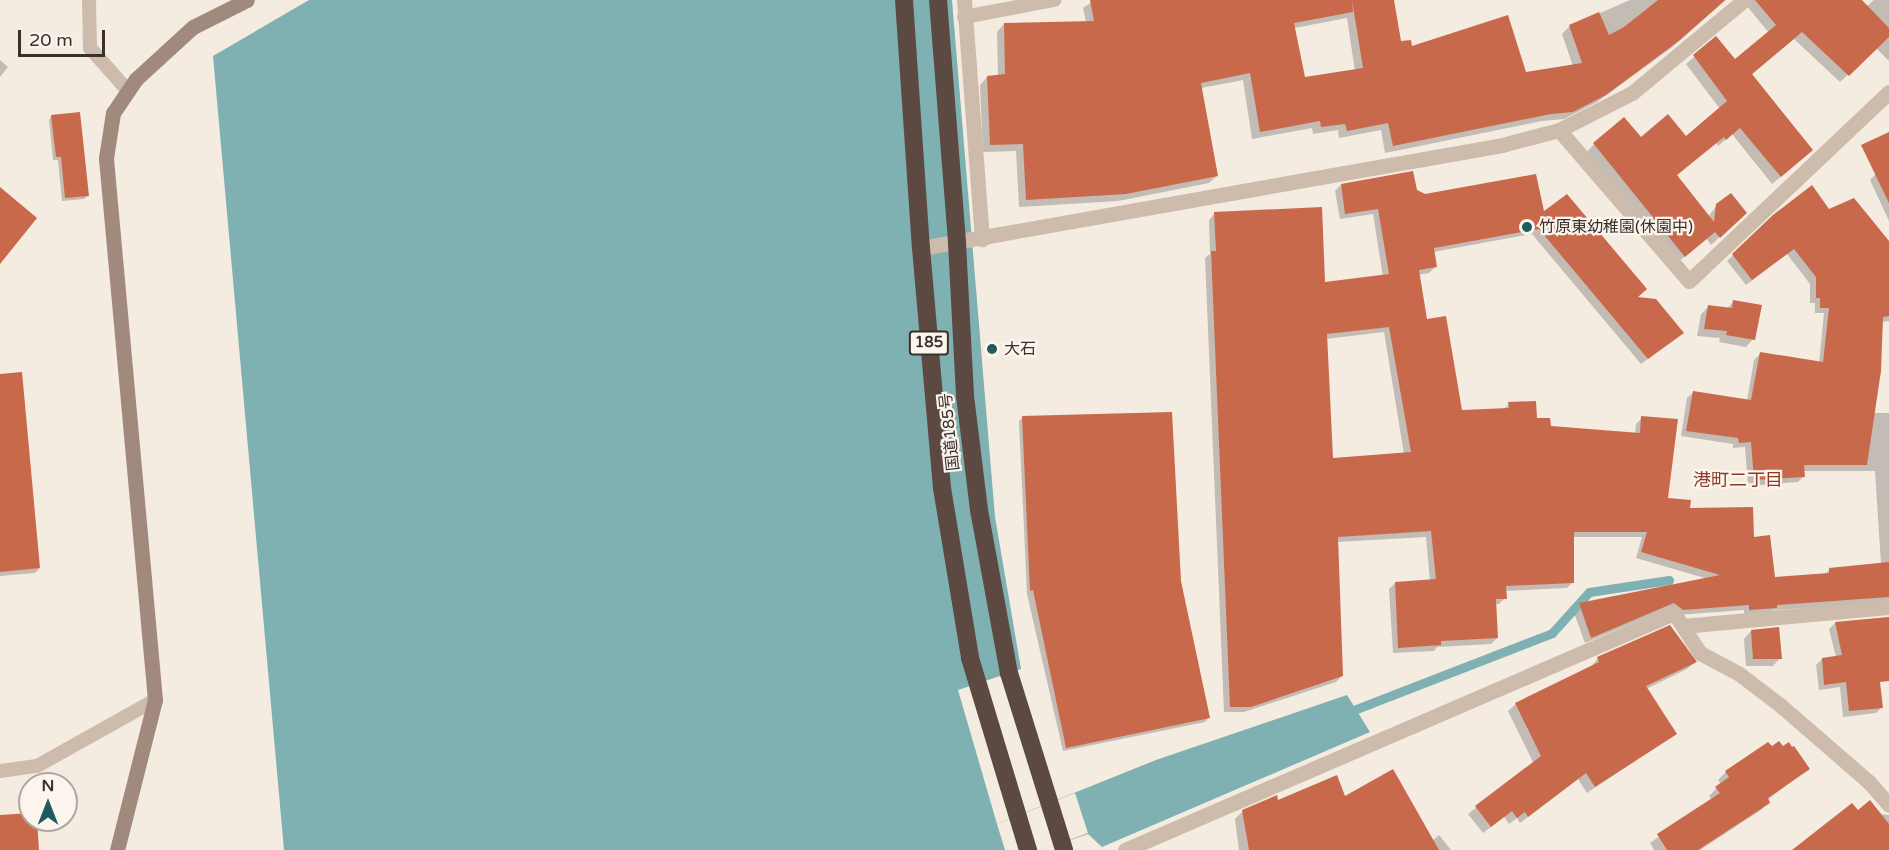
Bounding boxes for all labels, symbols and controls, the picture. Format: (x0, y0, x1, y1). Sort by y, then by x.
scale bar (21, 18, 108, 56)
text: 20 m (29, 29, 73, 51)
place label: 竹原東幼稚園(休園中) (1539, 217, 1693, 237)
marker: 竹原東幼稚園(休園中) (1520, 220, 1534, 234)
road number: 185 (908, 331, 950, 355)
place label: 大石 (1004, 339, 1036, 359)
marker: 大石 (985, 342, 999, 356)
street label: 国道185号 (936, 392, 964, 472)
district label: 港町二丁目 (1693, 469, 1783, 491)
north arrow (18, 772, 78, 832)
text: N (42, 776, 54, 796)

